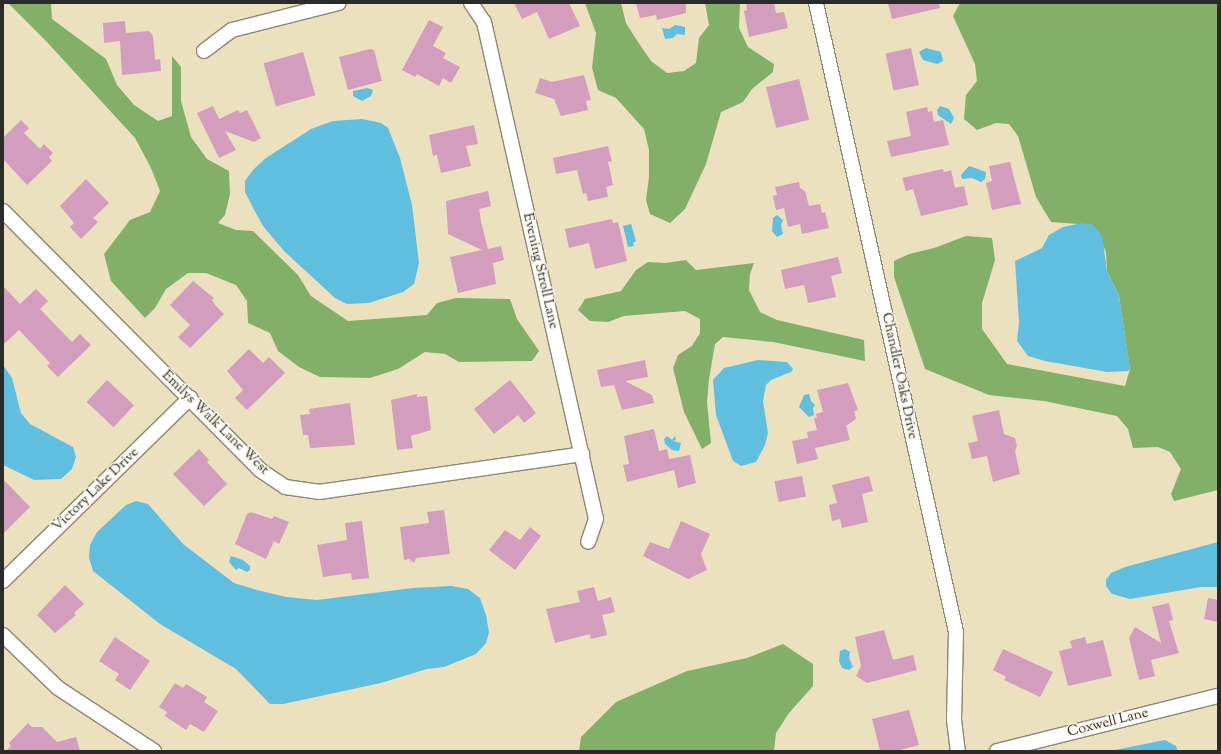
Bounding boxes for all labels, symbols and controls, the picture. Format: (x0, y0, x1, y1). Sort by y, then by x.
street label: Evening Stroll Lane (518, 211, 562, 331)
street label: Chandler Oaks Drive (877, 311, 921, 441)
street label: Emilys Walk Lane West (158, 367, 272, 479)
street label: Victory Lake Drive (49, 444, 143, 536)
street label: Coxwell Lane (1066, 705, 1150, 741)

